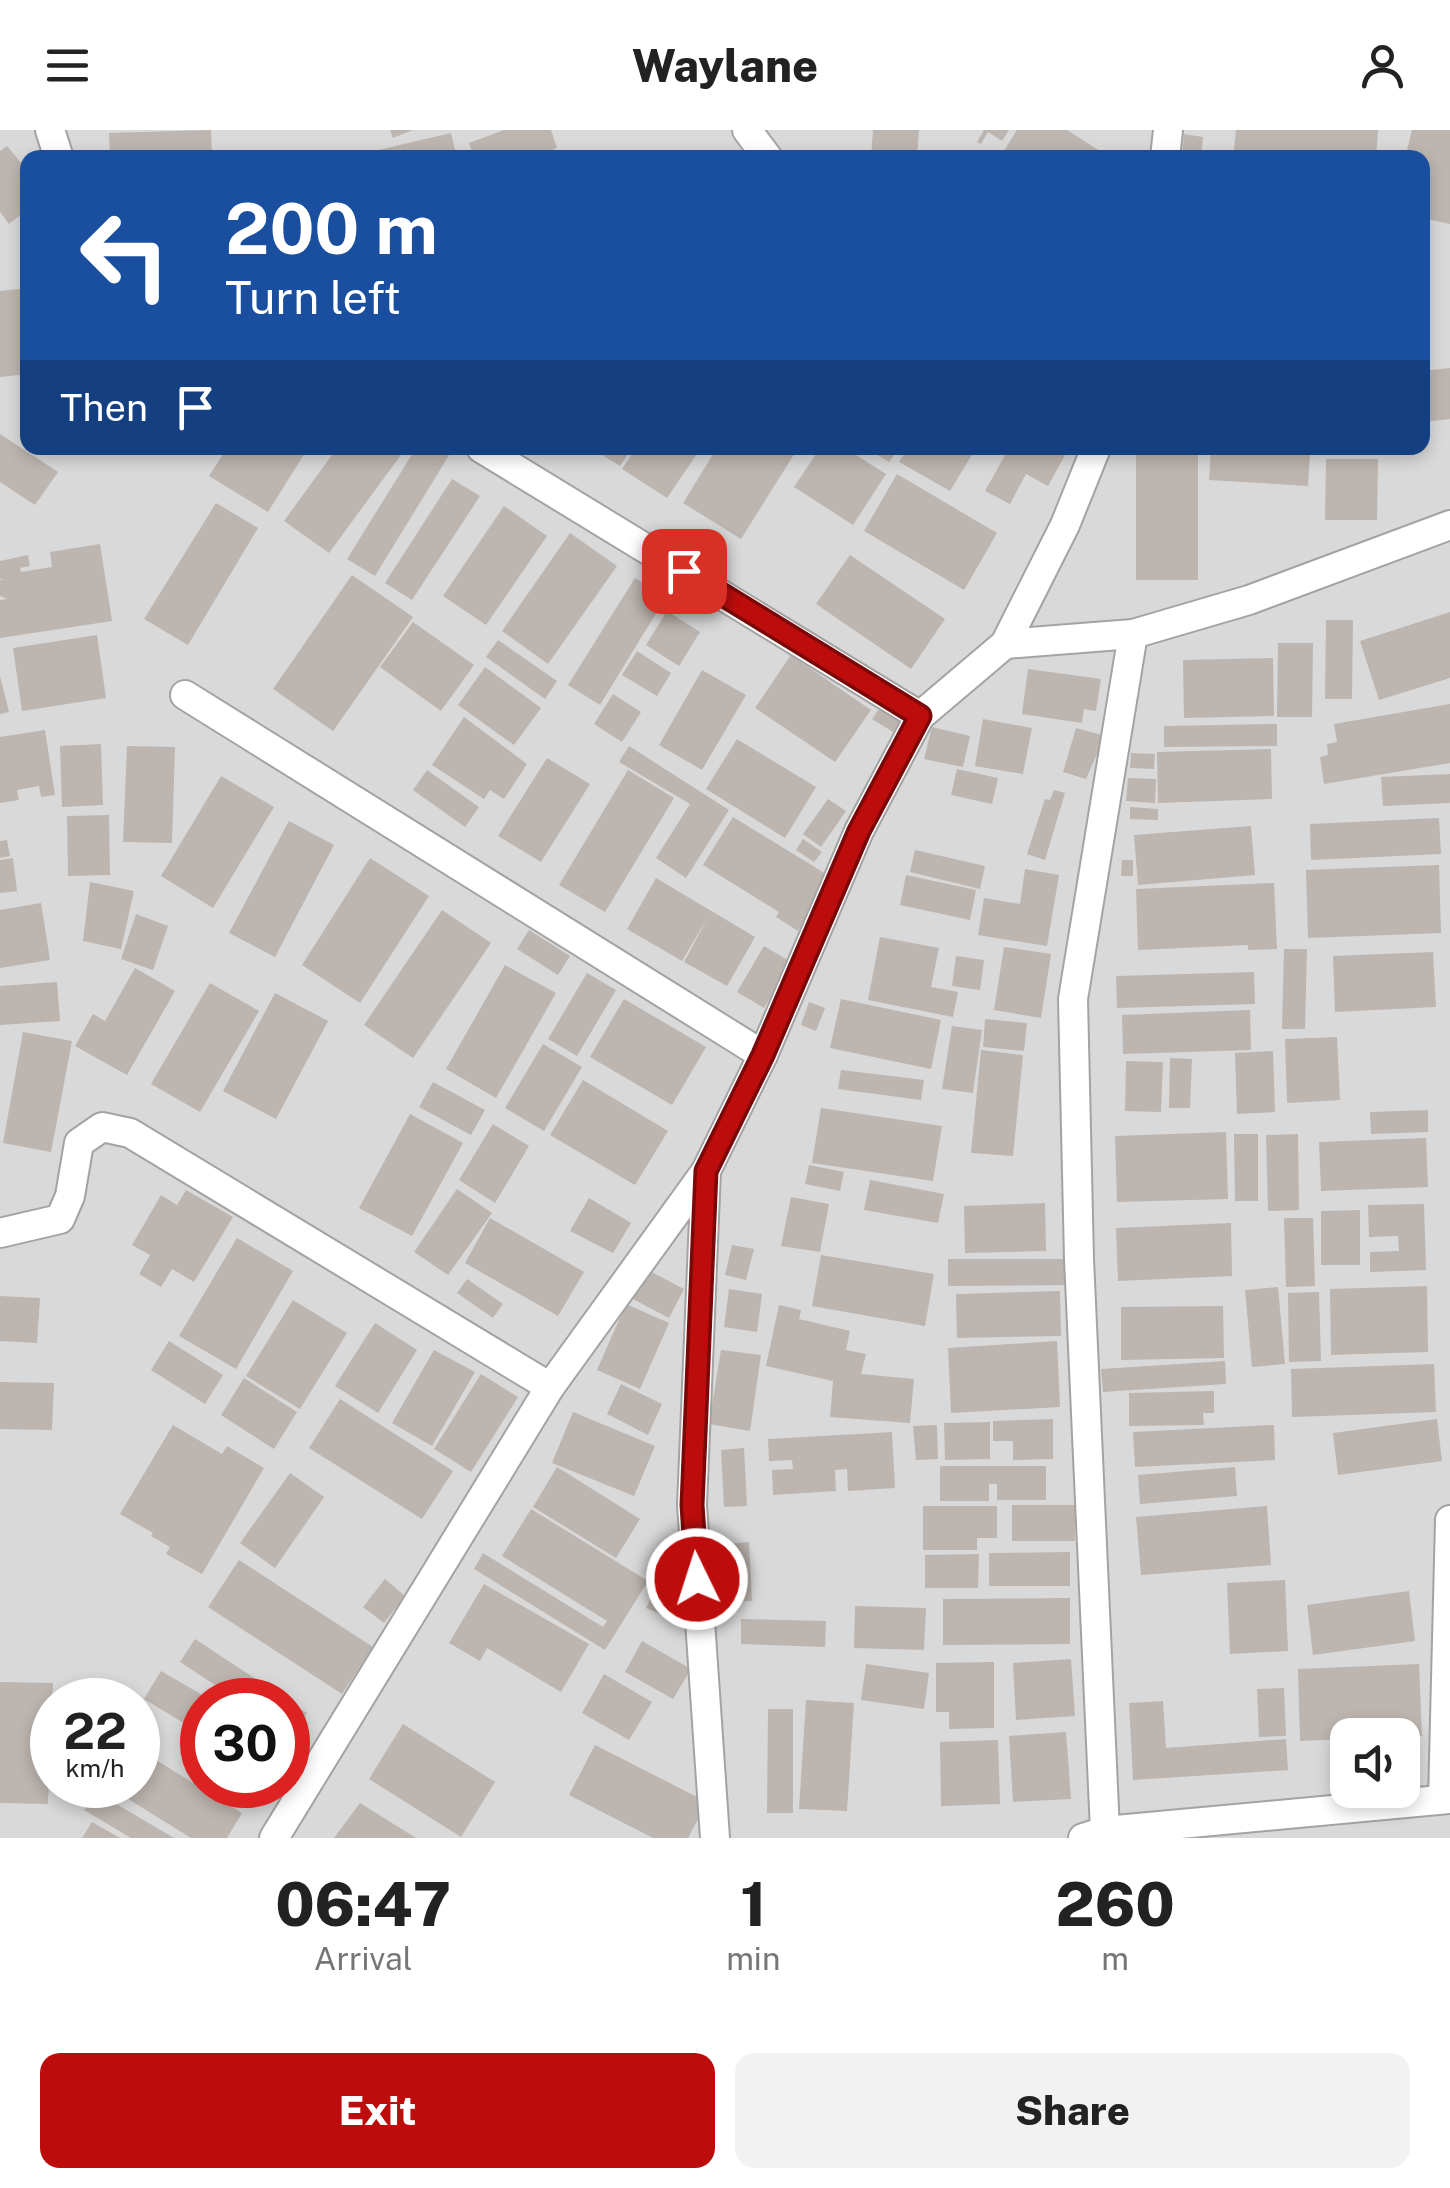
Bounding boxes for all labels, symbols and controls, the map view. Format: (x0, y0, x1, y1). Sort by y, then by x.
icon: menu (40, 38, 95, 93)
icon: person (1355, 38, 1410, 93)
text: Waylane (632, 39, 818, 92)
text: 200 m (225, 187, 438, 270)
icon: left (60, 190, 190, 320)
text: Turn left (225, 271, 401, 324)
icon: arrive (168, 380, 223, 435)
text: Then (60, 385, 148, 430)
pin (642, 529, 727, 614)
icon: arrive (657, 544, 712, 599)
position arrow (645, 1527, 749, 1631)
speed limit sign: 30 (180, 1678, 310, 1808)
text: 22 (63, 1701, 127, 1760)
map controls (1330, 1718, 1420, 1808)
button: sound (1330, 1718, 1420, 1808)
text: km/h (66, 1753, 124, 1783)
text: 06:47 (275, 1869, 451, 1940)
text: 1 (740, 1869, 766, 1940)
text: 260 (1056, 1869, 1175, 1940)
text: Arrival (314, 1940, 412, 1977)
text: min (726, 1940, 780, 1977)
text: m (1101, 1940, 1129, 1977)
button: Exit (40, 2053, 715, 2168)
button: Share (735, 2053, 1410, 2168)

